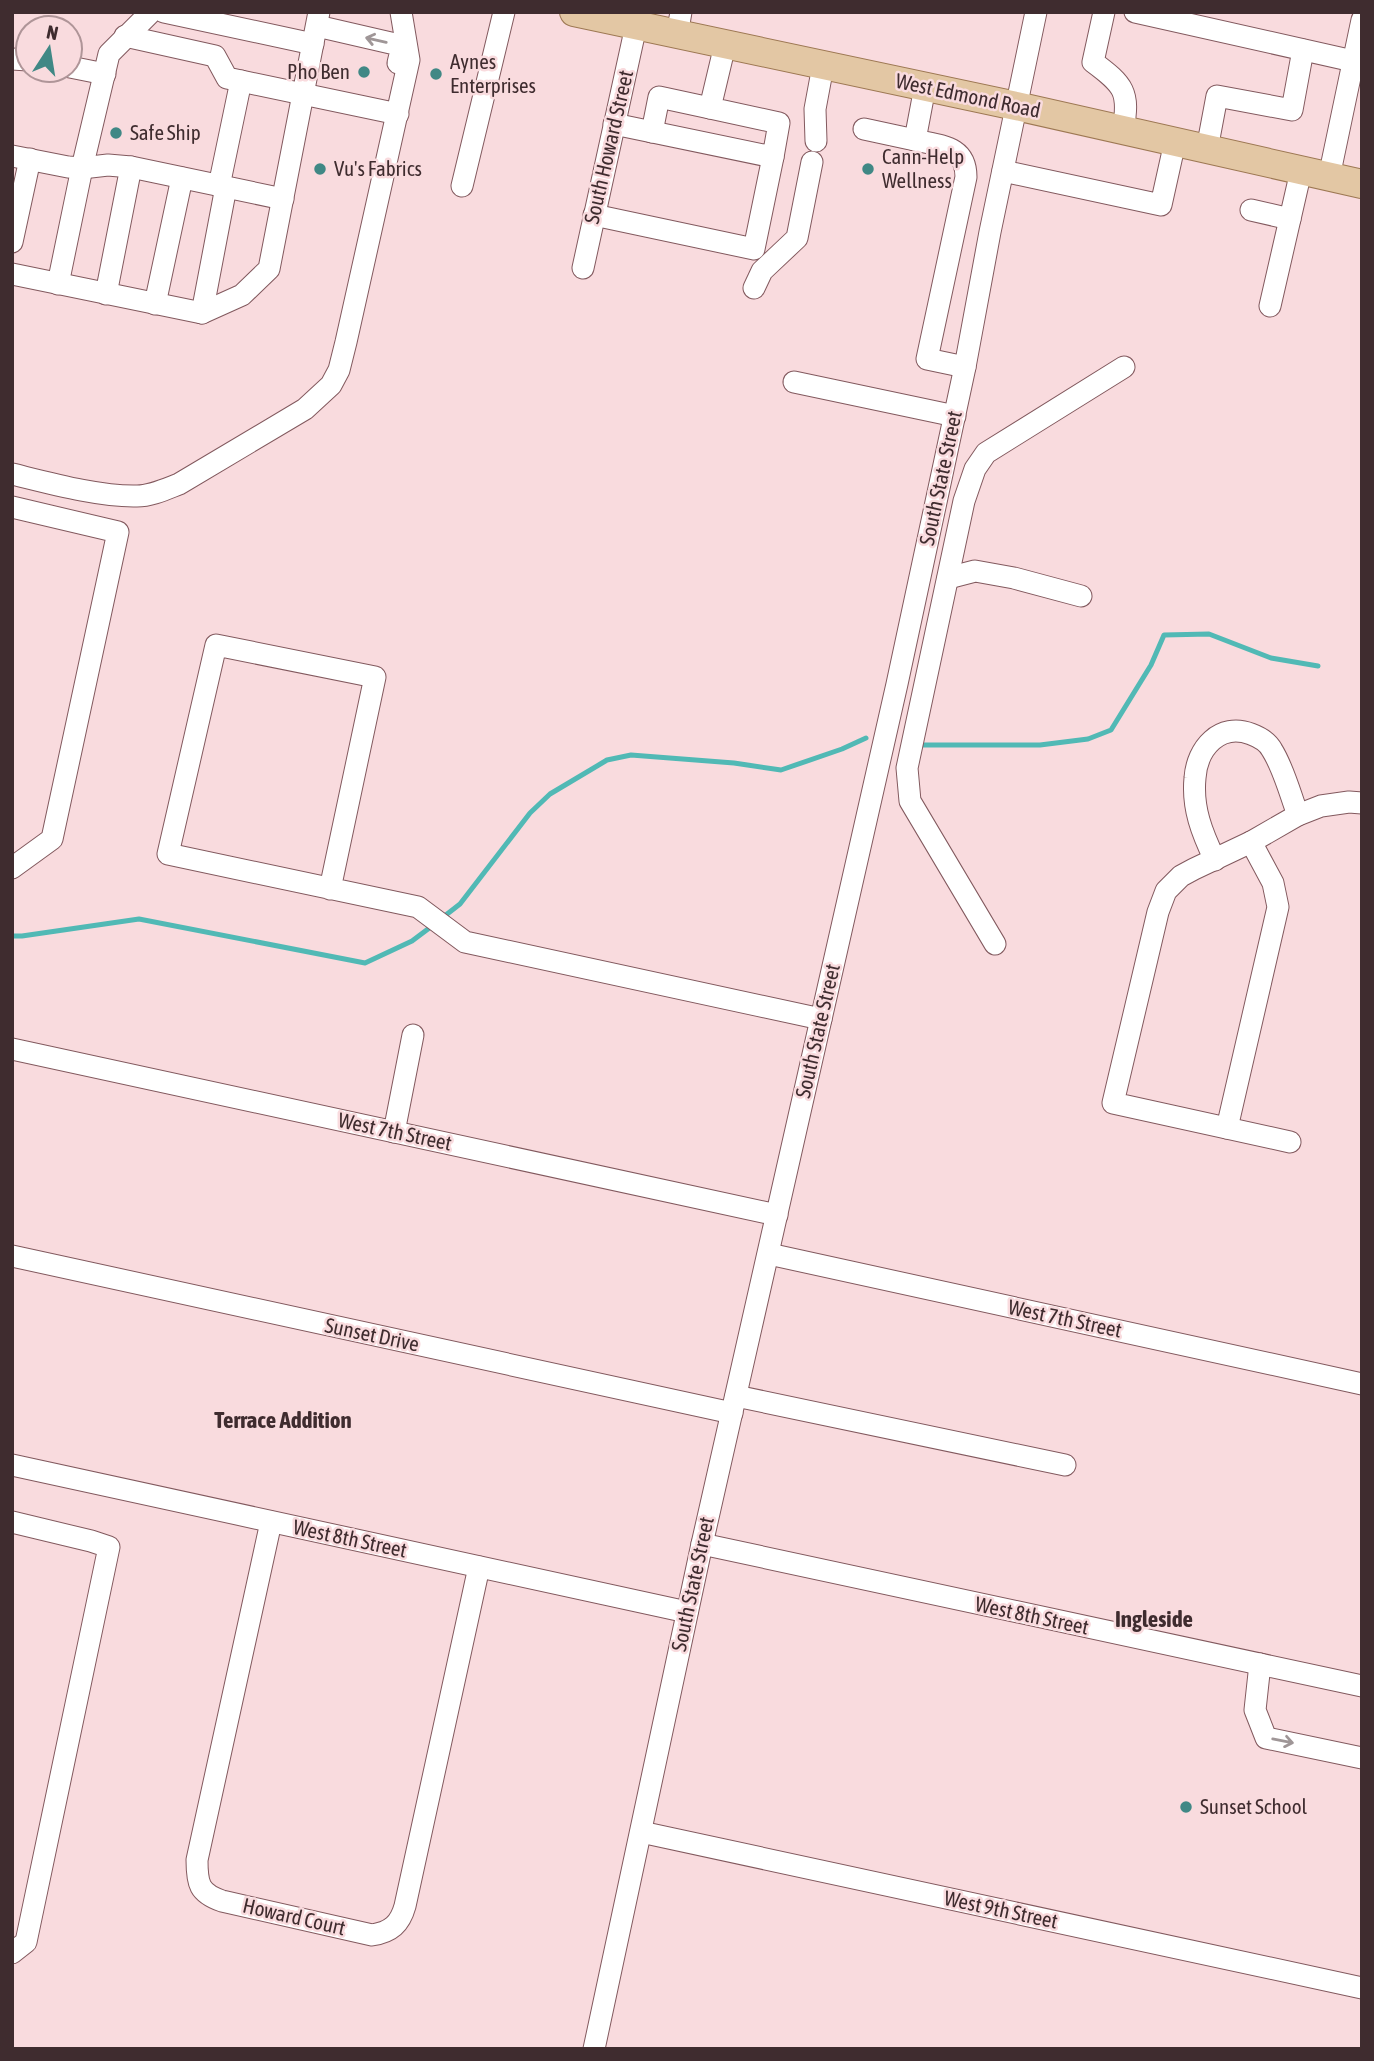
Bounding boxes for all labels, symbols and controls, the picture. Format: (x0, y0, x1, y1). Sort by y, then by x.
north arrow (14, 14, 84, 84)
text: N (45, 20, 60, 44)
one-way arrow (365, 32, 388, 46)
place label: Aynes Enterprises (450, 49, 536, 97)
place label: Pho Ben (287, 59, 350, 83)
marker: Pho Ben (356, 64, 372, 80)
marker: Aynes Enterprises (428, 66, 444, 82)
street label: South Howard Street (579, 68, 637, 226)
street label: West Edmond Road (894, 68, 1043, 122)
place label: Safe Ship (130, 120, 201, 144)
marker: Safe Ship (108, 125, 124, 141)
place label: Cann-Help Wellness (882, 144, 964, 192)
place label: Vu's Fabrics (334, 156, 422, 180)
marker: Vu's Fabrics (312, 161, 328, 177)
marker: Cann-Help Wellness (860, 161, 876, 177)
street label: South State Street (914, 408, 966, 547)
street label: South State Street (790, 961, 844, 1100)
street label: West 7th Street (336, 1107, 454, 1155)
street label: West 7th Street (1006, 1294, 1124, 1342)
street label: Sunset Drive (323, 1312, 422, 1356)
district label: Terrace Addition (214, 1407, 352, 1433)
street label: West 8th Street (291, 1514, 409, 1562)
street label: South State Street (666, 1514, 718, 1653)
street label: West 8th Street (973, 1591, 1091, 1639)
district label: Ingleside (1115, 1606, 1193, 1632)
one-way arrow (1271, 1735, 1294, 1748)
place label: Sunset School (1200, 1794, 1308, 1818)
marker: Sunset School (1178, 1799, 1194, 1815)
street label: West 9th Street (942, 1885, 1060, 1933)
street label: Howard Court (241, 1893, 348, 1939)

